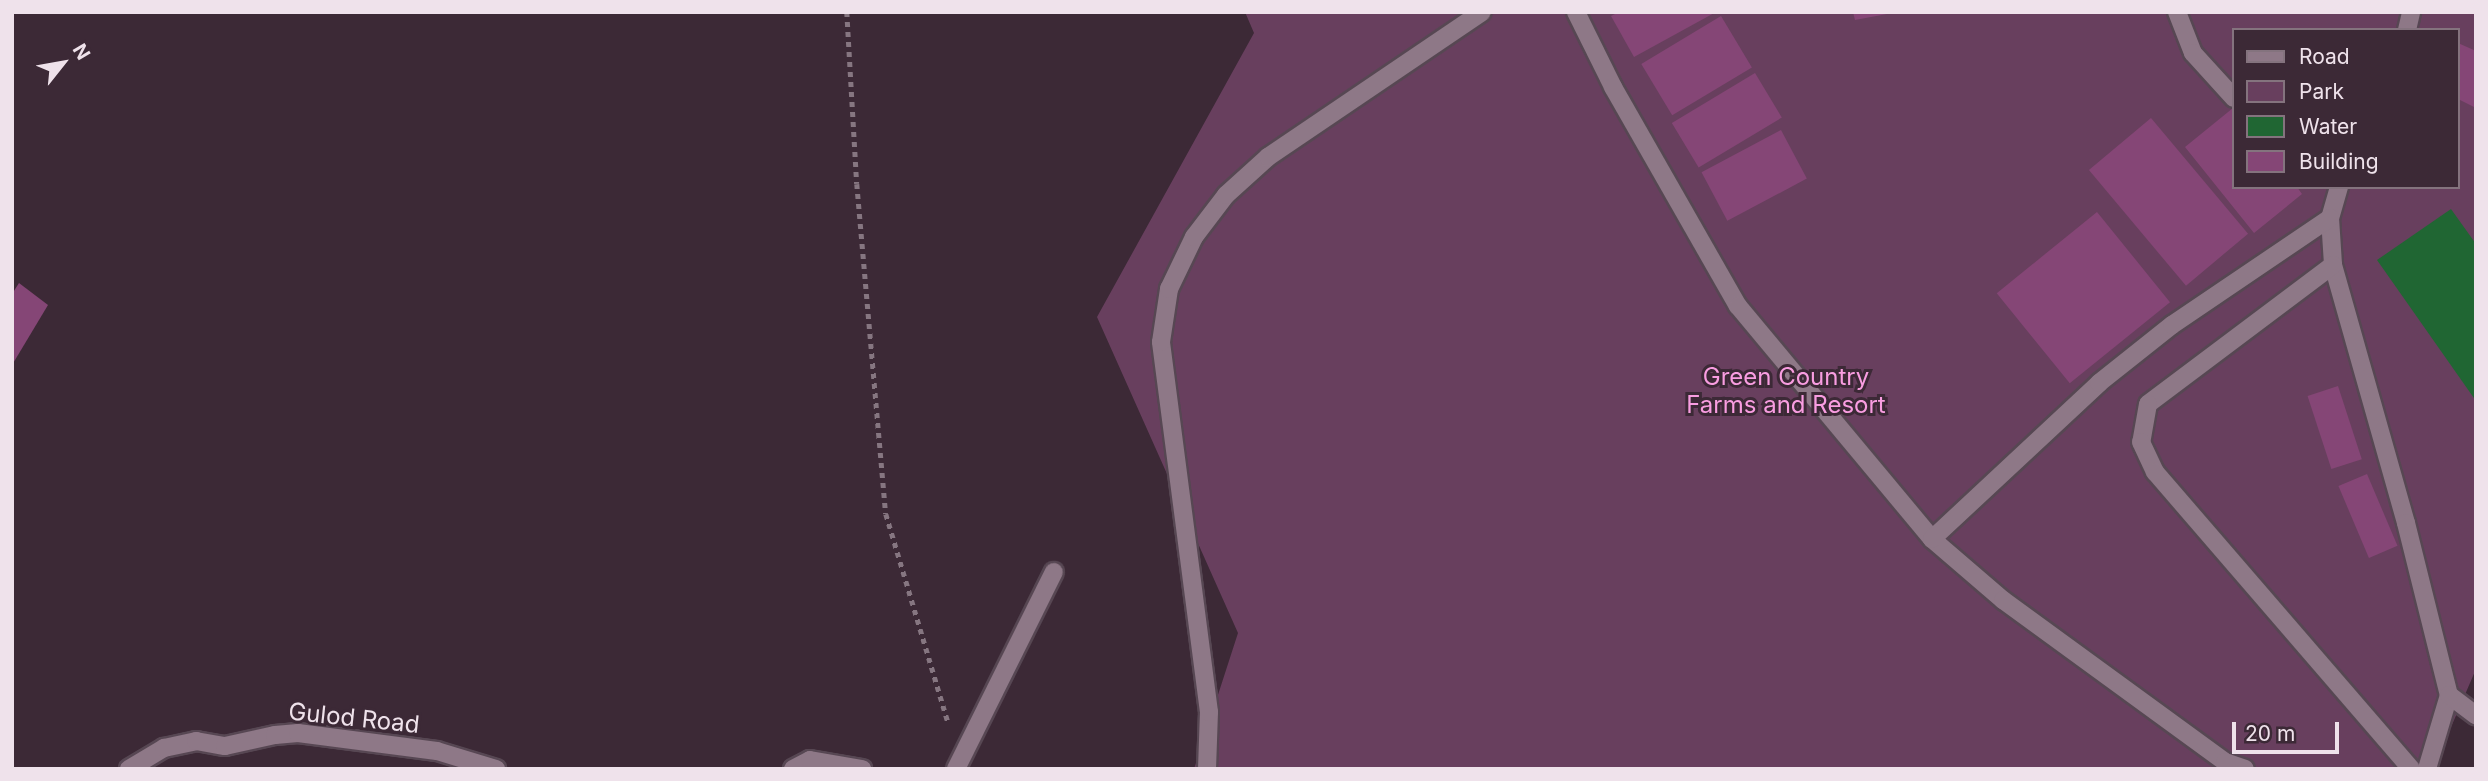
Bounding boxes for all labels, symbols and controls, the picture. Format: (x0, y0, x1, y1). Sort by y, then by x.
north arrow (28, 28, 98, 98)
legend (2232, 28, 2460, 189)
text: N (68, 40, 95, 64)
text: Road (2299, 44, 2350, 69)
text: Park (2299, 79, 2344, 104)
text: Water (2299, 114, 2357, 139)
text: Building (2299, 149, 2379, 174)
park label: Green Country Farms and Resort (1686, 363, 1886, 419)
street label: Gulod Road (287, 697, 421, 739)
scale bar (2236, 708, 2343, 752)
text: 20 m (2245, 721, 2295, 746)

